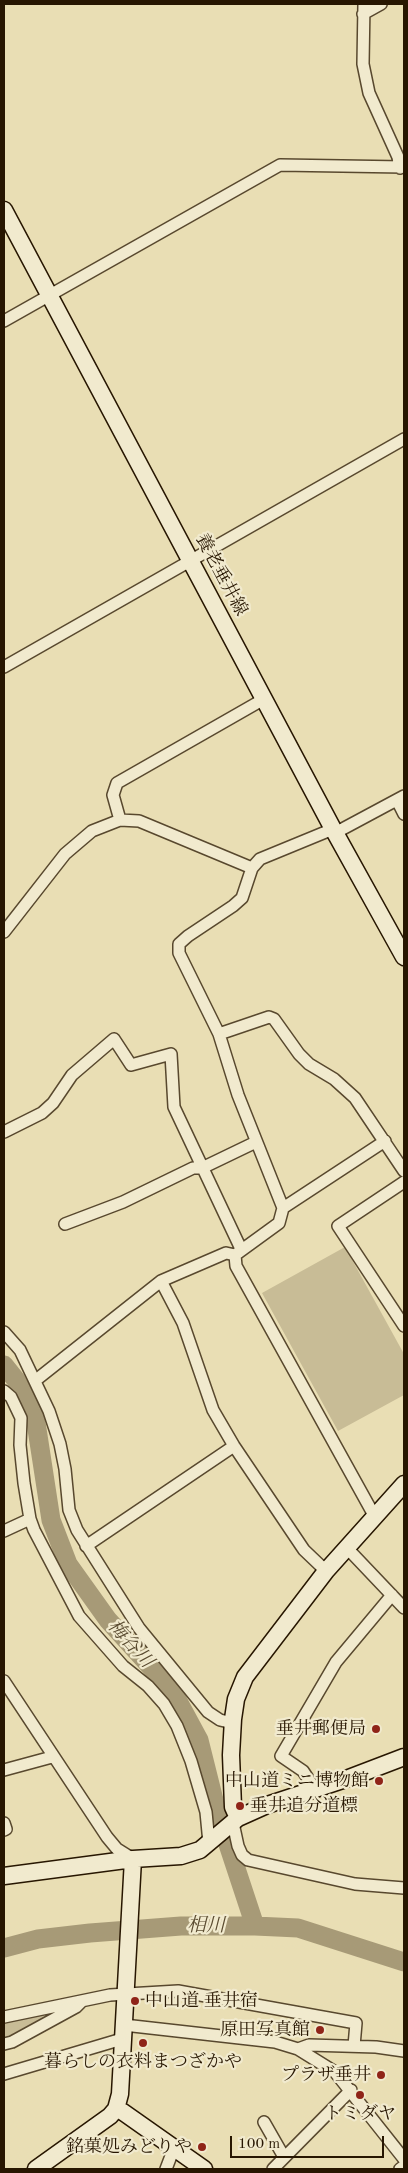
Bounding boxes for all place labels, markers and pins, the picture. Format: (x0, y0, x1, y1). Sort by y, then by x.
place label: 垂井郵便局 (276, 1718, 366, 1740)
marker: 垂井郵便局 (370, 1723, 382, 1735)
place label: 中山道ミニ博物館 (225, 1770, 369, 1792)
marker: 中山道ミニ博物館 (373, 1775, 385, 1787)
place label: 垂井追分道標 (250, 1795, 358, 1817)
marker: 垂井追分道標 (234, 1800, 246, 1812)
place label: 中山道 垂井宿 (145, 1990, 258, 2012)
marker: 中山道 垂井宿 (129, 1995, 141, 2007)
place label: 原田写真館 (220, 2019, 310, 2041)
marker: 原田写真館 (314, 2024, 326, 2036)
marker: 暮らしの衣料まつざかや (137, 2037, 149, 2049)
place label: 暮らしの衣料まつざかや (44, 2051, 242, 2073)
place label: プラザ垂井 (281, 2064, 371, 2086)
marker: プラザ垂井 (375, 2069, 387, 2081)
marker: トミダヤ (354, 2089, 366, 2101)
place label: トミダヤ (324, 2103, 396, 2125)
place label: 銘菓処みどりや (66, 2136, 192, 2158)
marker: 銘菓処みどりや (196, 2141, 208, 2153)

